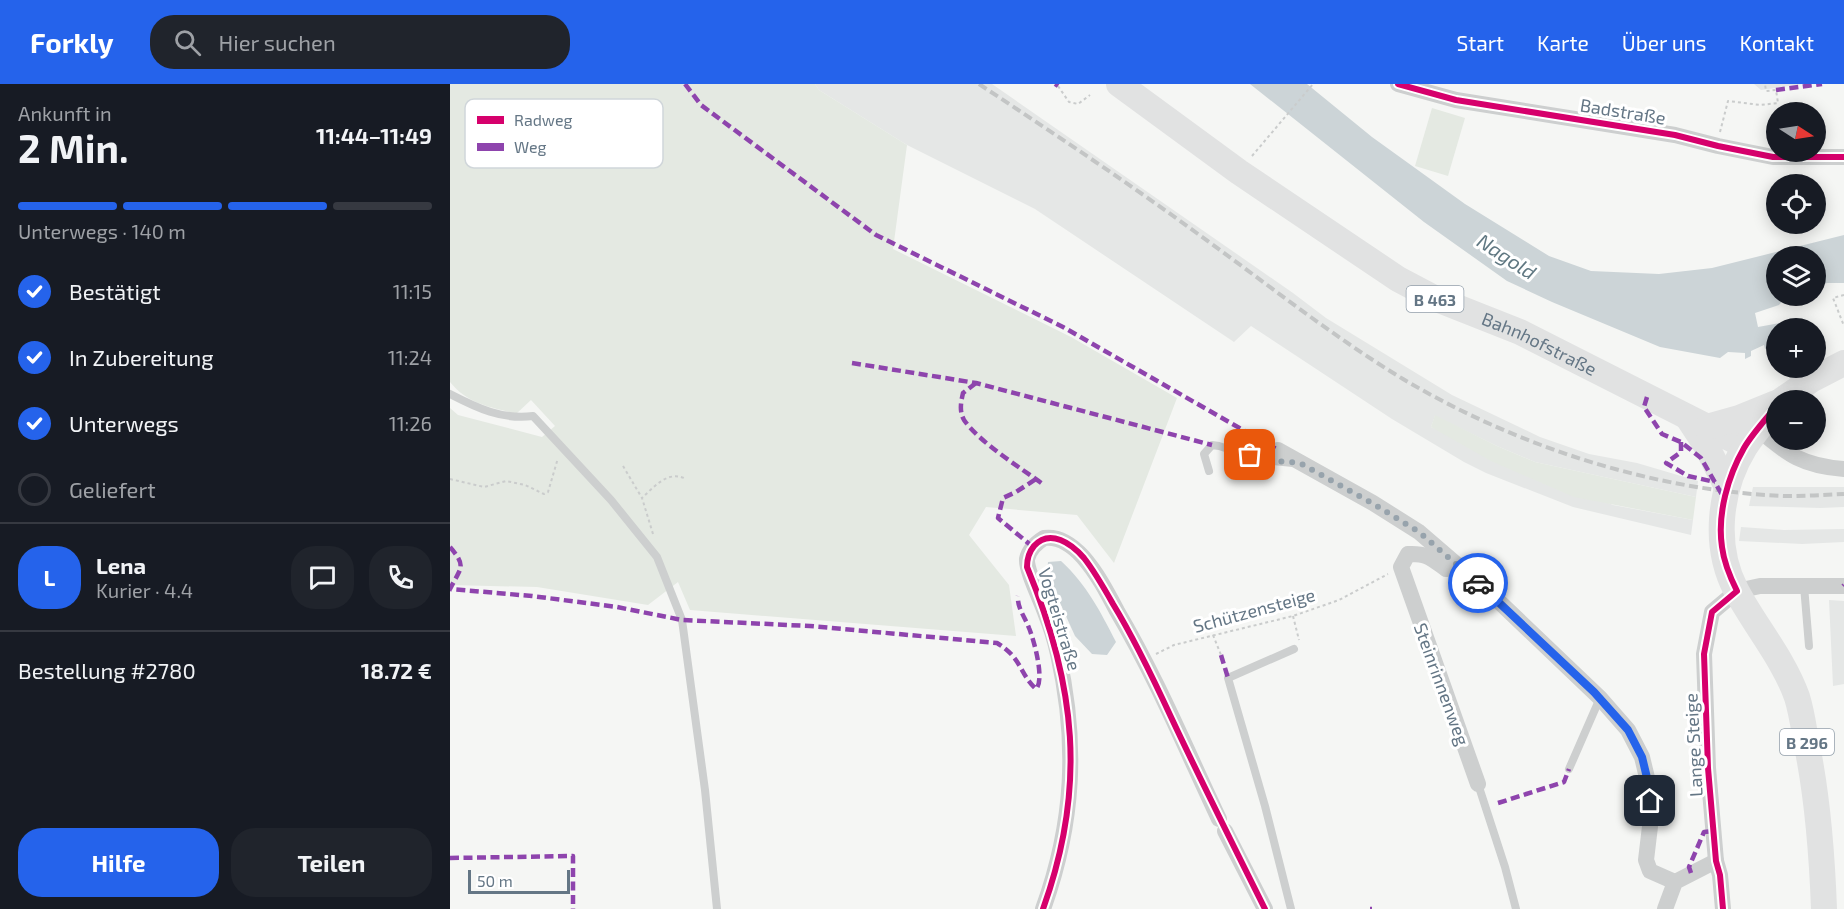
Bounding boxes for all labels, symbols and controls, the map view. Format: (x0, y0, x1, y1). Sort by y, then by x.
search box (150, 15, 570, 69)
text: Forkly (30, 25, 114, 59)
icon: search (171, 26, 204, 59)
text: Hier suchen (219, 29, 336, 55)
text: Start (1457, 30, 1504, 55)
text: Karte (1537, 30, 1589, 55)
text: Über uns (1622, 30, 1707, 55)
text: Kontakt (1740, 30, 1814, 55)
street label: Badstraße (1579, 93, 1667, 129)
legend (465, 99, 663, 168)
text: Ankunft in (18, 101, 112, 125)
north arrow (1766, 102, 1826, 162)
map controls (1766, 102, 1826, 450)
text: Radweg (514, 110, 573, 129)
text: 11:44–11:49 (316, 122, 432, 148)
text: 2 Min. (18, 124, 129, 171)
text: Weg (514, 137, 546, 156)
button: locate (1766, 174, 1826, 234)
text: Unterwegs · 140 m (18, 219, 186, 243)
water label: Nagold (1473, 228, 1542, 284)
button: layers (1766, 246, 1826, 306)
icon: check (18, 275, 51, 308)
text: Bestätigt (69, 278, 161, 304)
text: 11:15 (393, 279, 432, 303)
road number: B 463 (1406, 286, 1464, 312)
street label: Bahnhofstraße (1479, 307, 1600, 380)
button: + (1766, 318, 1826, 378)
icon: check (18, 341, 51, 374)
text: In Zubereitung (69, 344, 214, 370)
text: 11:24 (388, 345, 432, 369)
button: − (1766, 390, 1826, 450)
icon: check (18, 407, 51, 440)
text: Unterwegs (69, 410, 179, 436)
text: 11:26 (389, 411, 432, 435)
pin (1224, 429, 1275, 480)
icon: bag (1233, 438, 1266, 471)
text: Geliefert (69, 476, 156, 502)
button: chat (291, 546, 354, 609)
button: phone (369, 546, 432, 609)
text: Lena (96, 552, 146, 578)
courier (1448, 553, 1508, 613)
text: L (44, 564, 55, 590)
street label: Vogteistraße (1034, 565, 1086, 673)
icon: car (1462, 567, 1495, 600)
text: Kurier · 4.4 (96, 578, 193, 602)
street label: Schützensteige (1191, 583, 1317, 637)
street label: Steinrinnenweg (1410, 620, 1474, 748)
text: Bestellung #2780 (18, 657, 196, 683)
text: 18.72 € (361, 657, 432, 683)
street label: Lange Steige (1679, 693, 1707, 797)
road number: B 296 (1780, 729, 1834, 755)
pin (1624, 775, 1675, 826)
icon: home (1633, 784, 1666, 817)
button: Hilfe (18, 828, 219, 897)
button: Teilen (231, 828, 432, 897)
scale bar (468, 867, 570, 894)
text: 50 m (477, 871, 513, 890)

